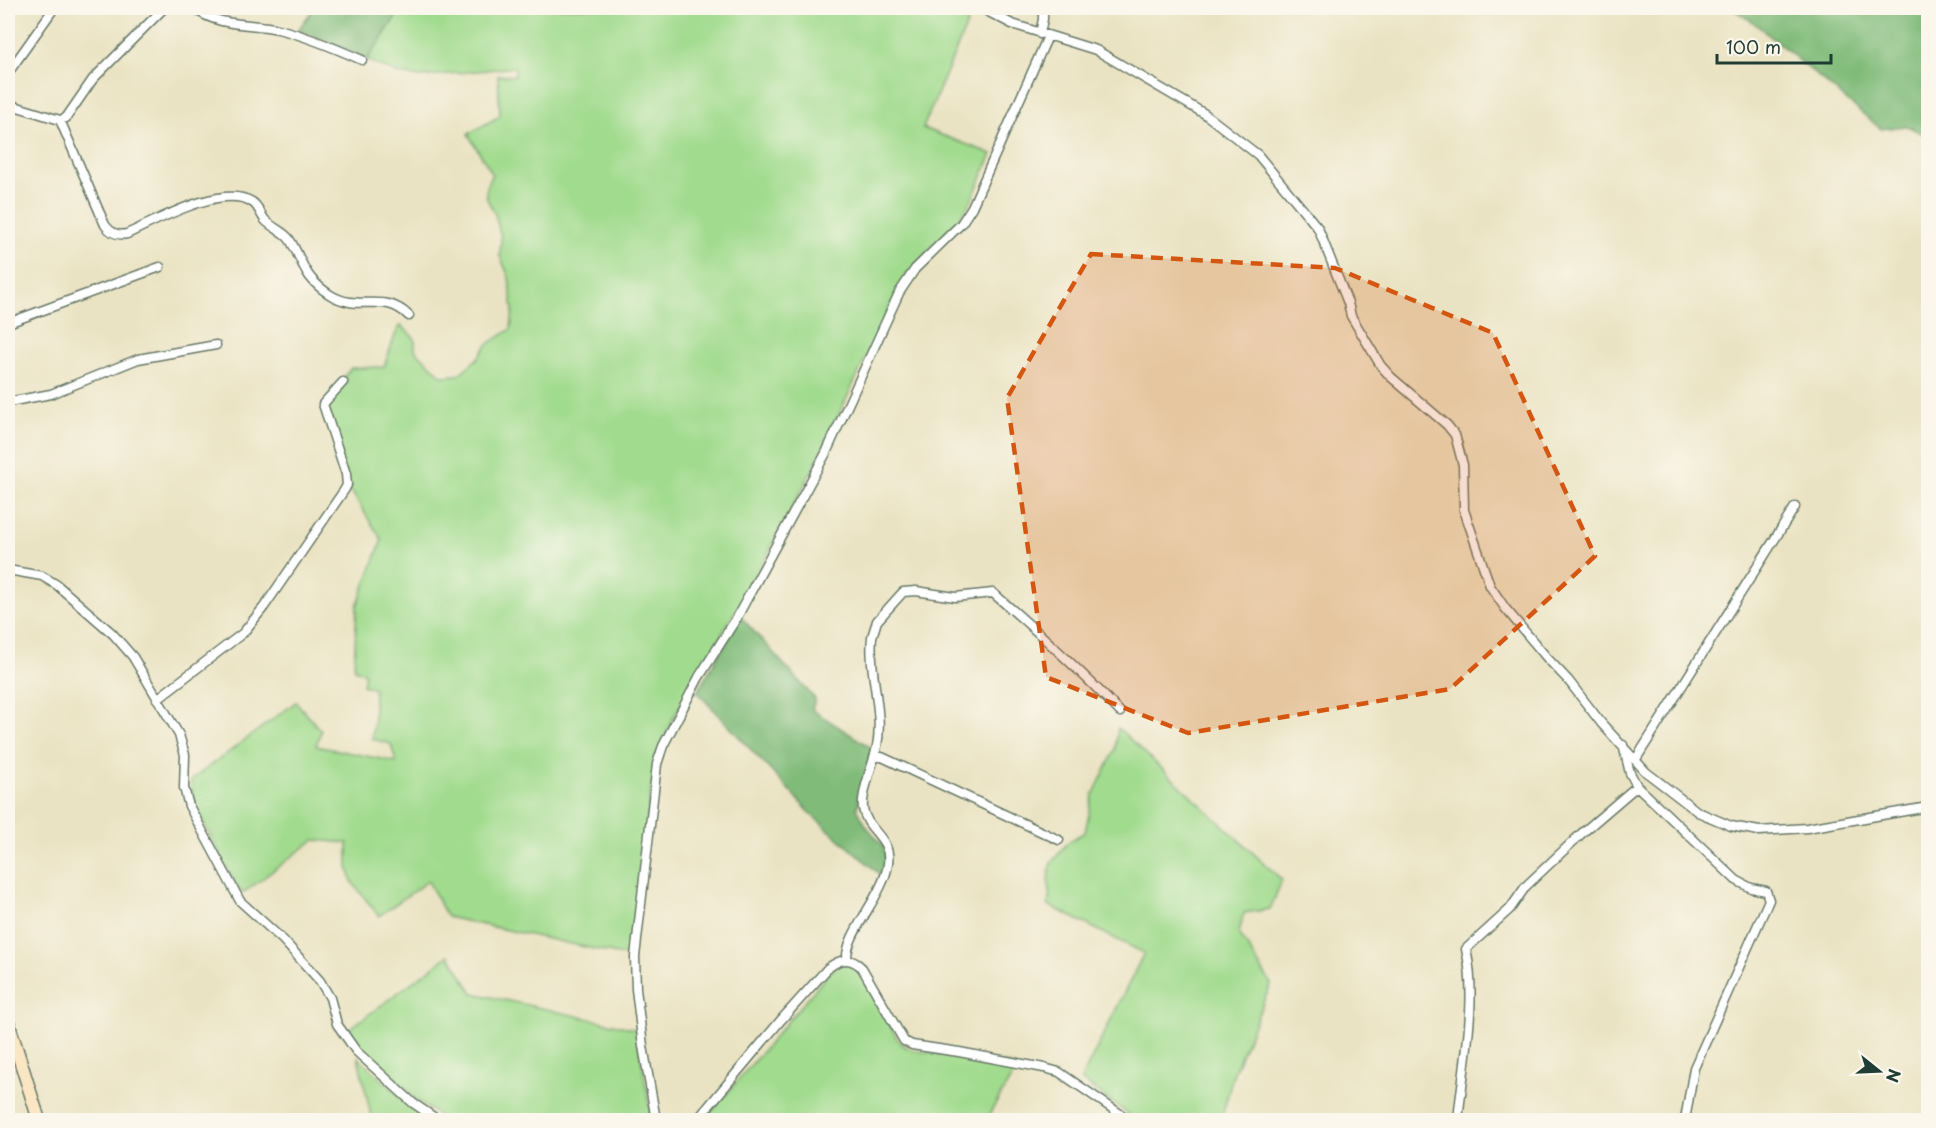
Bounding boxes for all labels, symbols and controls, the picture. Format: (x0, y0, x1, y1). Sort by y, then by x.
scale bar (1717, 27, 1831, 65)
text: 100 m (1726, 33, 1781, 60)
north arrow (1849, 1041, 1909, 1101)
text: N (1881, 1066, 1908, 1086)

